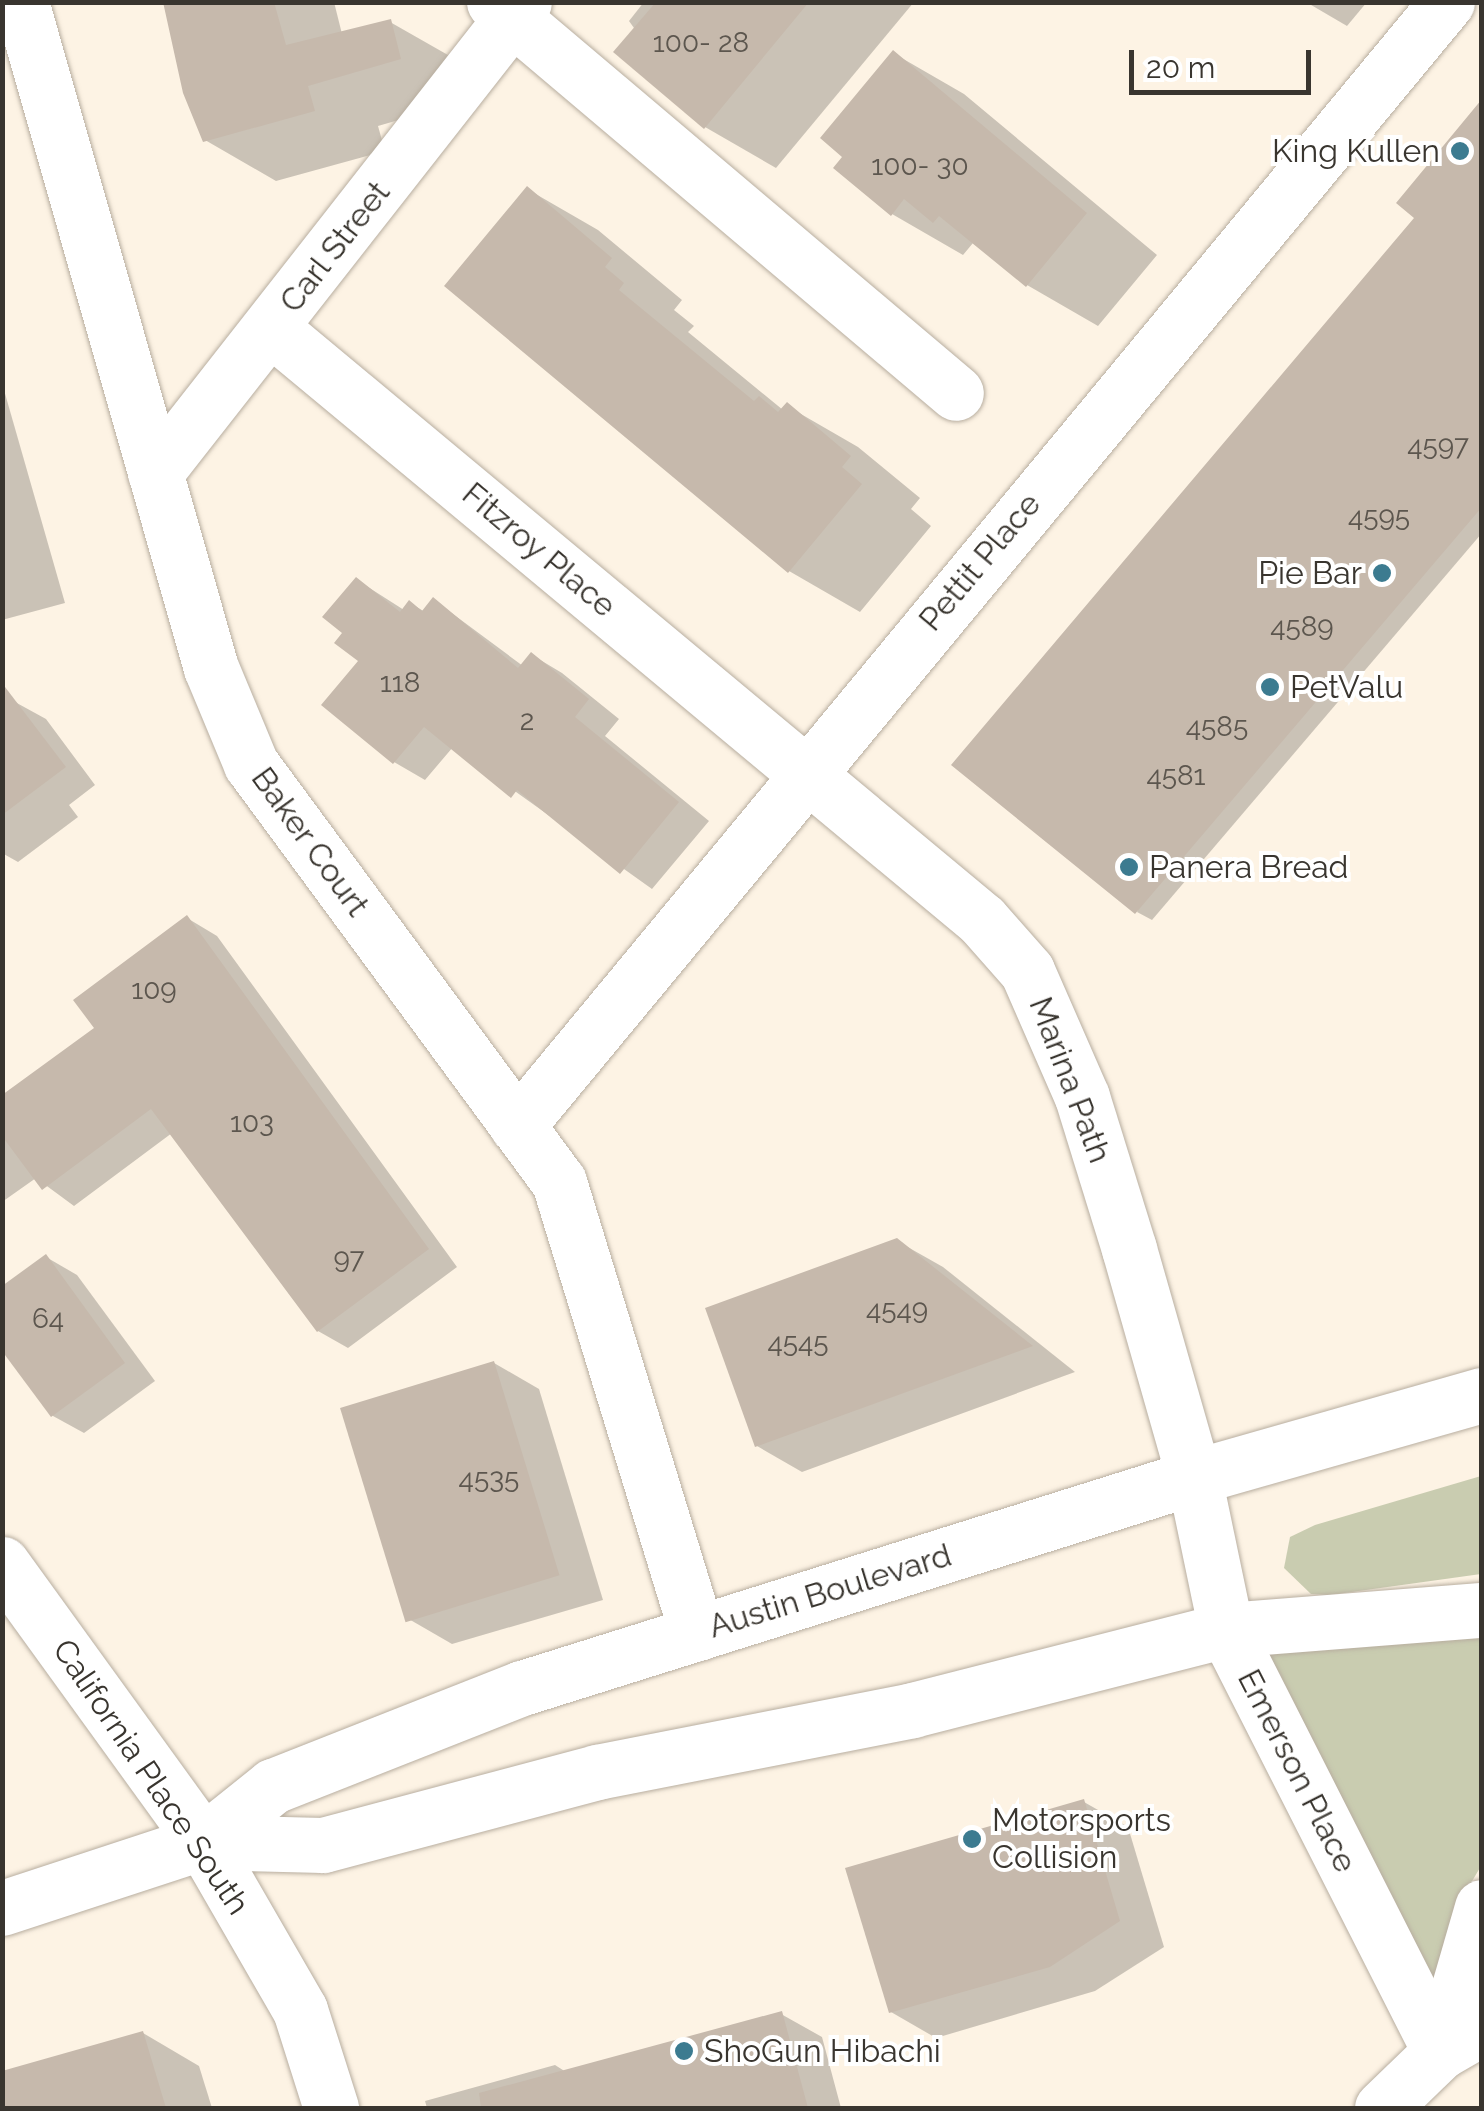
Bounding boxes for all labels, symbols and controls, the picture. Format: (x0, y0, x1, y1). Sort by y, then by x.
house number: 100- 28 (653, 26, 749, 60)
scale bar (1134, 30, 1316, 92)
text: 20 m (1146, 50, 1215, 85)
place label: King Kullen (1272, 132, 1440, 170)
marker: King Kullen (1449, 140, 1471, 162)
house number: 100- 30 (871, 149, 969, 183)
street label: Carl Street (272, 174, 398, 320)
house number: 4597 (1407, 429, 1469, 463)
street label: Fitzroy Place (454, 474, 624, 626)
street label: Pettit Place (911, 485, 1049, 639)
house number: 4595 (1348, 500, 1410, 534)
place label: Pie Bar (1258, 554, 1362, 592)
marker: Pie Bar (1371, 562, 1393, 584)
house number: 4589 (1270, 610, 1334, 644)
house number: 118 (380, 666, 420, 700)
place label: PetValu (1290, 668, 1403, 706)
marker: PetValu (1259, 676, 1281, 698)
house number: 2 (520, 704, 534, 738)
house number: 4585 (1186, 710, 1248, 744)
house number: 4581 (1146, 759, 1206, 793)
street label: Baker Court (243, 760, 377, 924)
place label: Panera Bread (1149, 848, 1349, 886)
marker: Panera Bread (1118, 856, 1140, 878)
house number: 109 (131, 973, 177, 1007)
street label: Marina Path (1021, 992, 1119, 1168)
house number: 103 (230, 1106, 274, 1140)
house number: 97 (333, 1242, 365, 1276)
house number: 4549 (866, 1293, 928, 1327)
house number: 64 (32, 1302, 64, 1336)
house number: 4545 (767, 1326, 829, 1360)
house number: 4535 (459, 1462, 519, 1496)
street label: Austin Boulevard (704, 1536, 956, 1646)
street label: California Place South (45, 1632, 257, 1922)
street label: Emerson Place (1229, 1663, 1365, 1879)
place label: Motorsports Collision (992, 1802, 1171, 1877)
marker: Motorsports Collision (961, 1828, 983, 1850)
place label: ShoGun Hibachi (704, 2032, 941, 2070)
marker: ShoGun Hibachi (673, 2040, 695, 2062)

